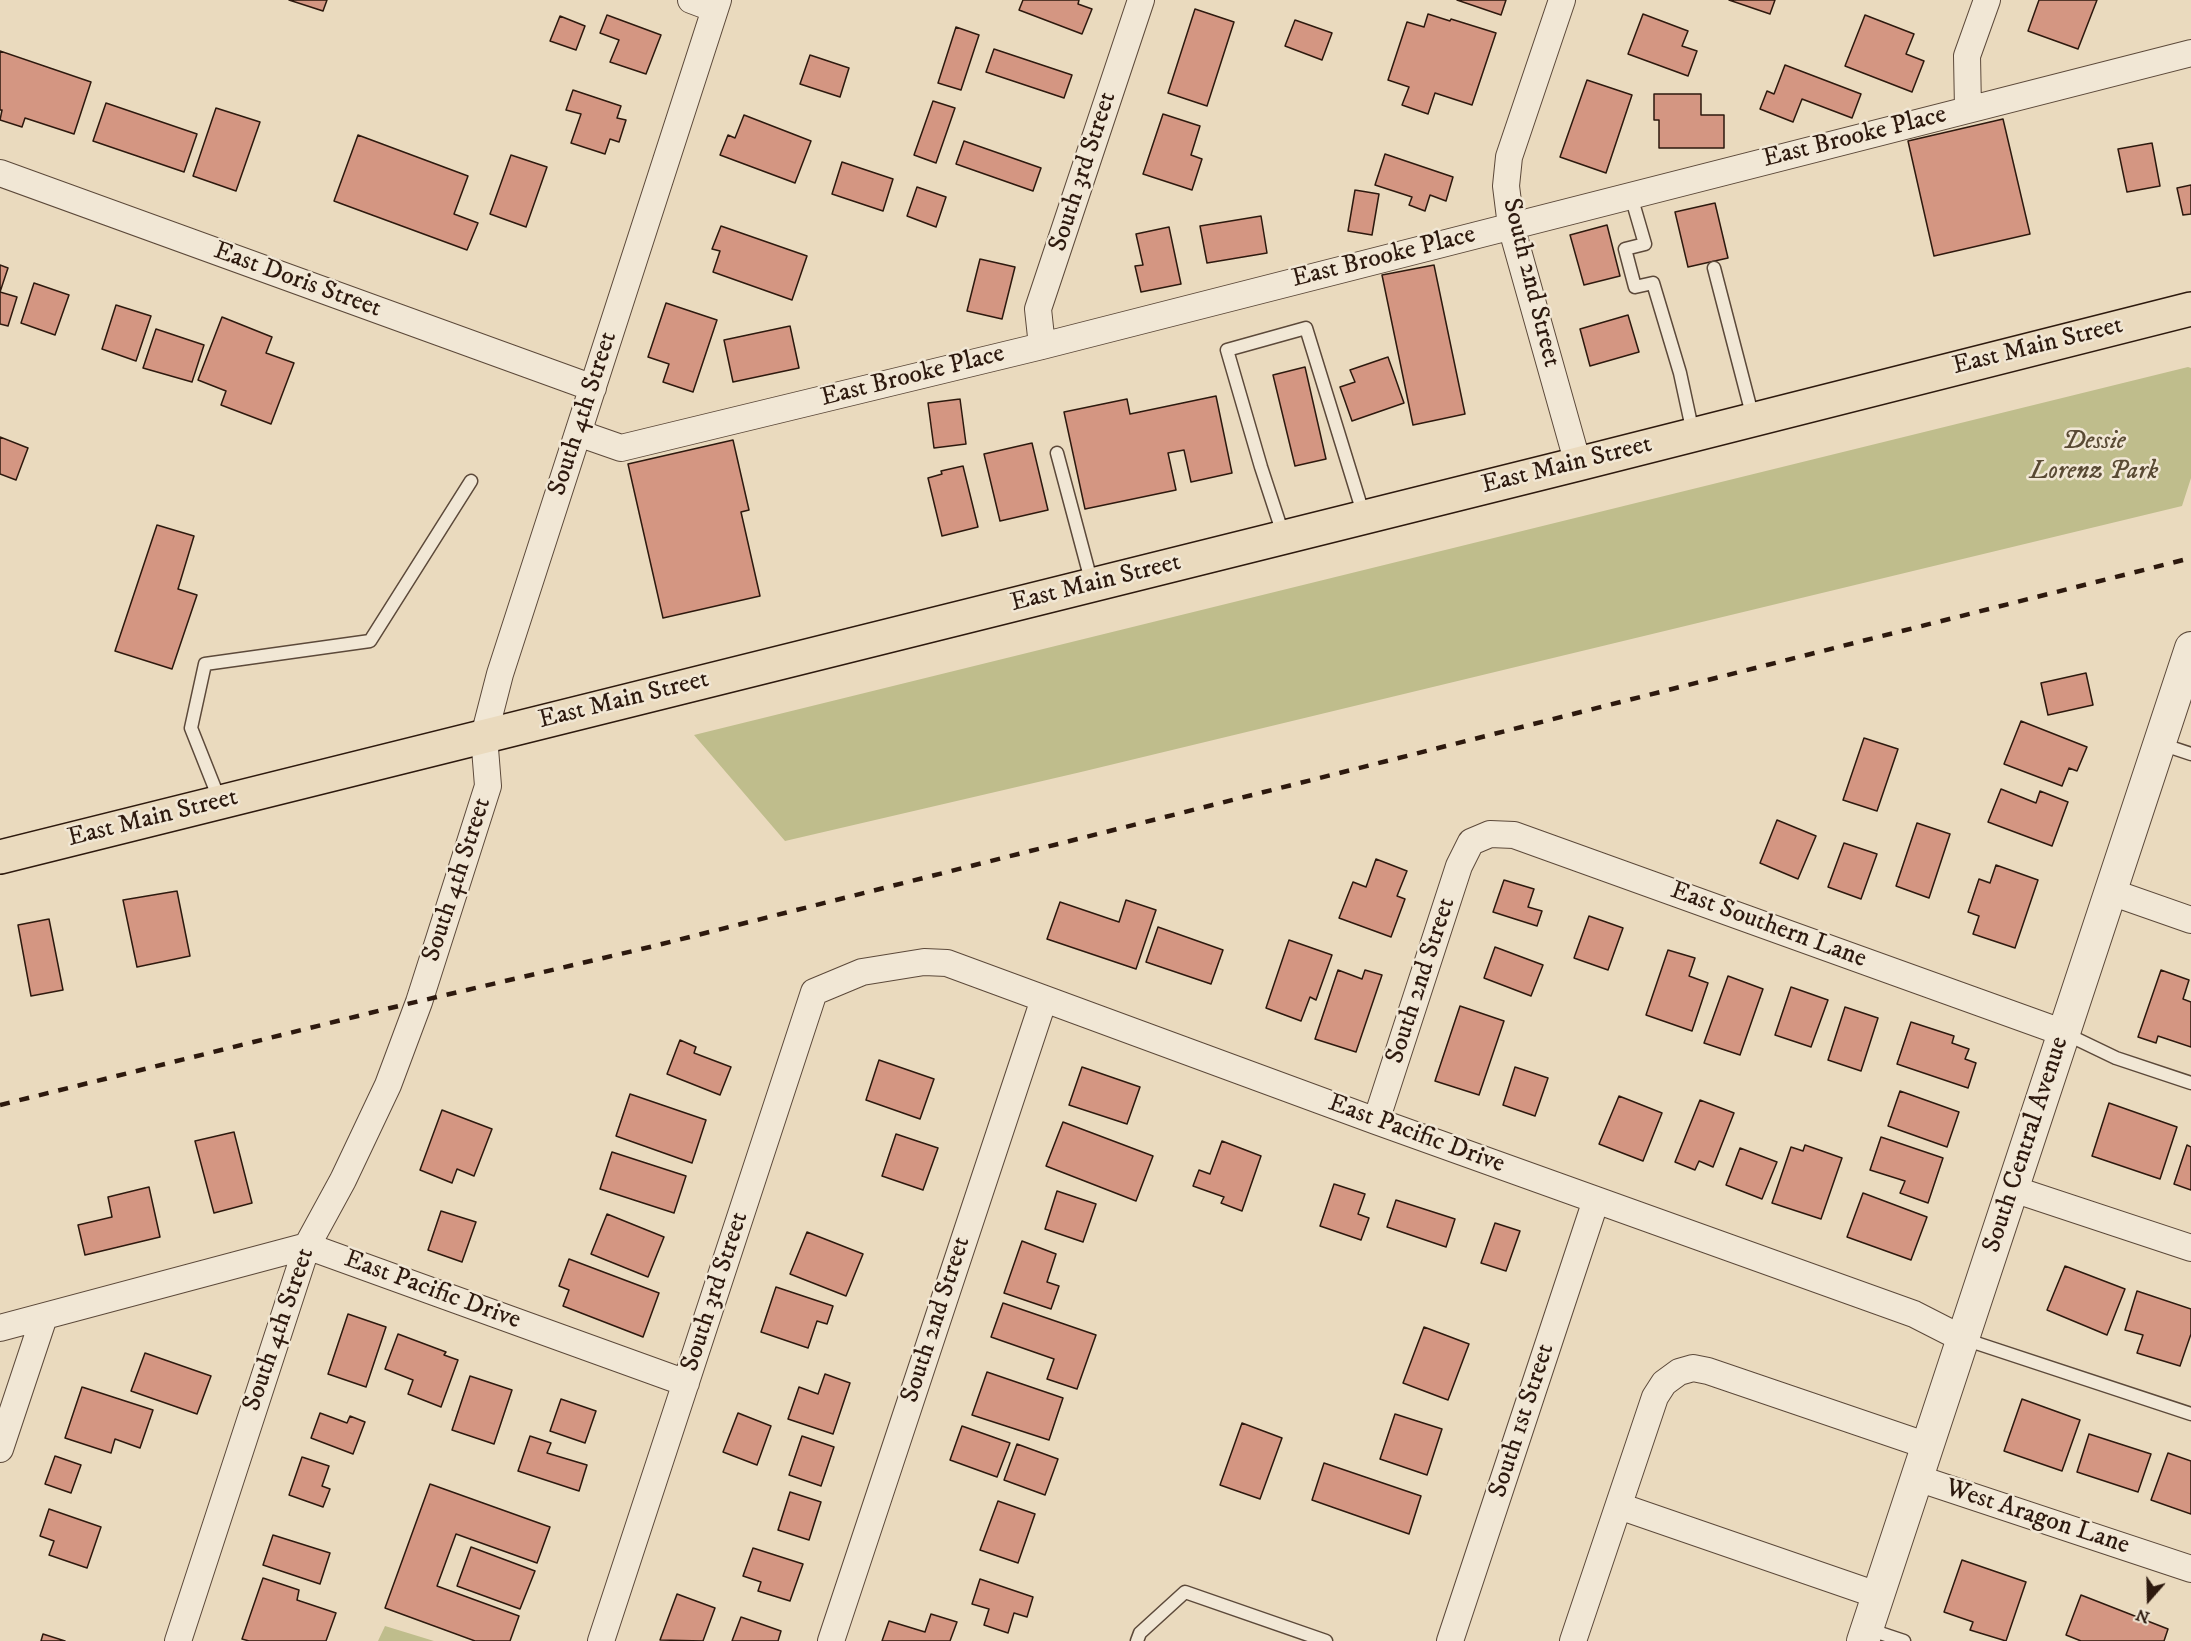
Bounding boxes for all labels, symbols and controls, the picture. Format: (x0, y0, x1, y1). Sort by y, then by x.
street label: South 3rd Street (1044, 88, 1124, 256)
street label: East Brooke Place (1760, 100, 1950, 176)
street label: South 2nd Street (1494, 195, 1566, 371)
street label: East Brooke Place (1289, 220, 1479, 296)
street label: East Doris Street (209, 236, 385, 326)
street label: East Main Street (1950, 311, 2126, 383)
street label: South 4th Street (543, 328, 625, 500)
street label: East Brooke Place (818, 339, 1008, 415)
park label: Dessie Lorenz Park (2030, 427, 2158, 488)
street label: East Main Street (1479, 430, 1655, 502)
street label: East Main Street (1008, 548, 1184, 620)
street label: East Main Street (536, 665, 712, 737)
street label: East Main Street (65, 783, 241, 855)
street label: South 4th Street (417, 794, 499, 966)
street label: East Southern Lane (1666, 876, 1870, 976)
street label: South 2nd Street (1380, 894, 1464, 1068)
street label: South Central Avenue (1977, 1033, 2077, 1257)
street label: East Pacific Drive (1324, 1089, 1508, 1181)
street label: South 3rd Street (676, 1208, 756, 1376)
street label: South 2nd Street (895, 1233, 979, 1407)
street label: South 4th Street (238, 1244, 322, 1416)
street label: East Pacific Drive (340, 1245, 524, 1337)
street label: South 1st Street (1483, 1340, 1563, 1502)
street label: West Aragon Lane (1941, 1474, 2133, 1562)
north arrow (2119, 1569, 2179, 1629)
text: N (2133, 1604, 2152, 1628)

